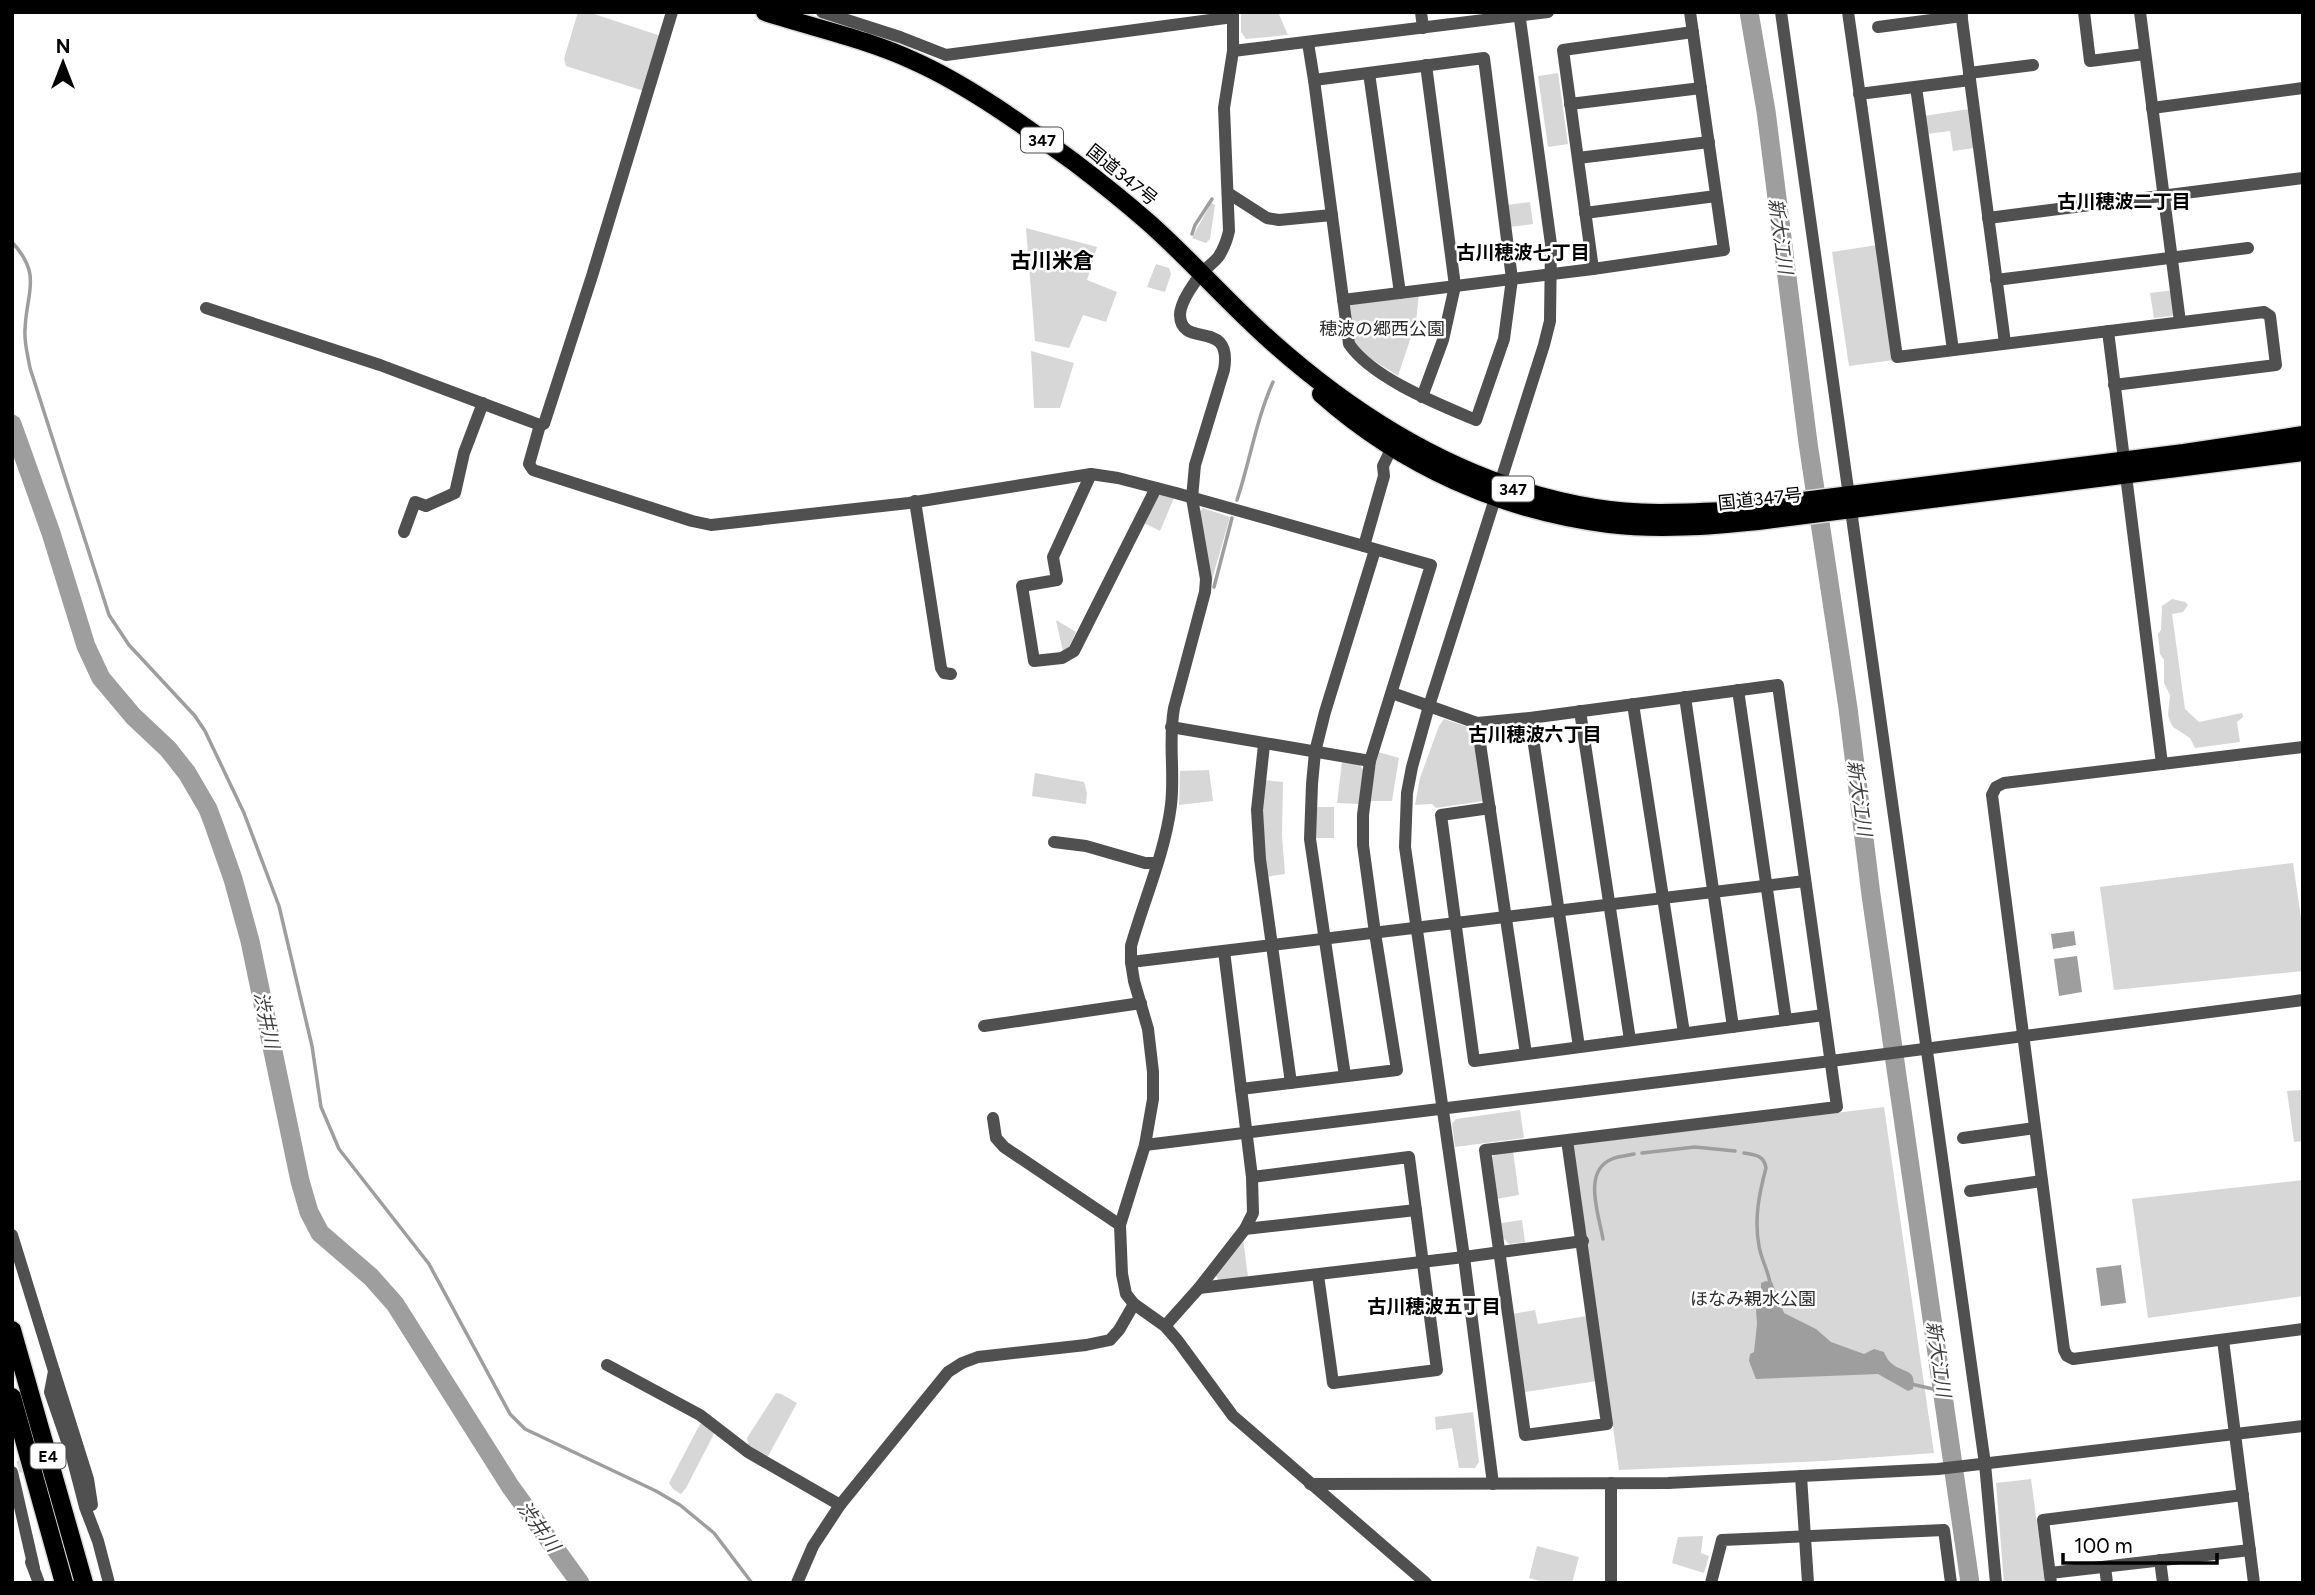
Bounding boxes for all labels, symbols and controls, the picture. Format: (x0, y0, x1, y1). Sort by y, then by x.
north arrow (28, 28, 98, 98)
text: N (56, 35, 70, 58)
road number: 347 (1021, 128, 1063, 152)
street label: 国道347号 (1082, 140, 1162, 210)
district label: 古川穂波二丁目 (2057, 190, 2191, 213)
water label: 新大江川 (1764, 197, 1797, 277)
district label: 古川穂波七丁目 (1456, 241, 1590, 264)
district label: 古川米倉 (1010, 248, 1094, 273)
park label: 穂波の郷西公園 (1319, 318, 1445, 340)
road number: 347 (1492, 476, 1534, 502)
street label: 国道347号 (1717, 484, 1803, 514)
district label: 古川穂波六丁目 (1468, 723, 1602, 746)
water label: 新大江川 (1843, 759, 1876, 839)
water label: 渋井川 (249, 990, 284, 1052)
park label: ほなみ親水公園 (1690, 1288, 1816, 1310)
district label: 古川穂波五丁目 (1367, 1295, 1501, 1318)
water label: 新大江川 (1922, 1320, 1955, 1400)
road number: E4 (30, 1444, 66, 1468)
water label: 渋井川 (513, 1496, 566, 1558)
scale bar (2063, 1522, 2217, 1566)
text: 100 m (2074, 1533, 2133, 1558)

